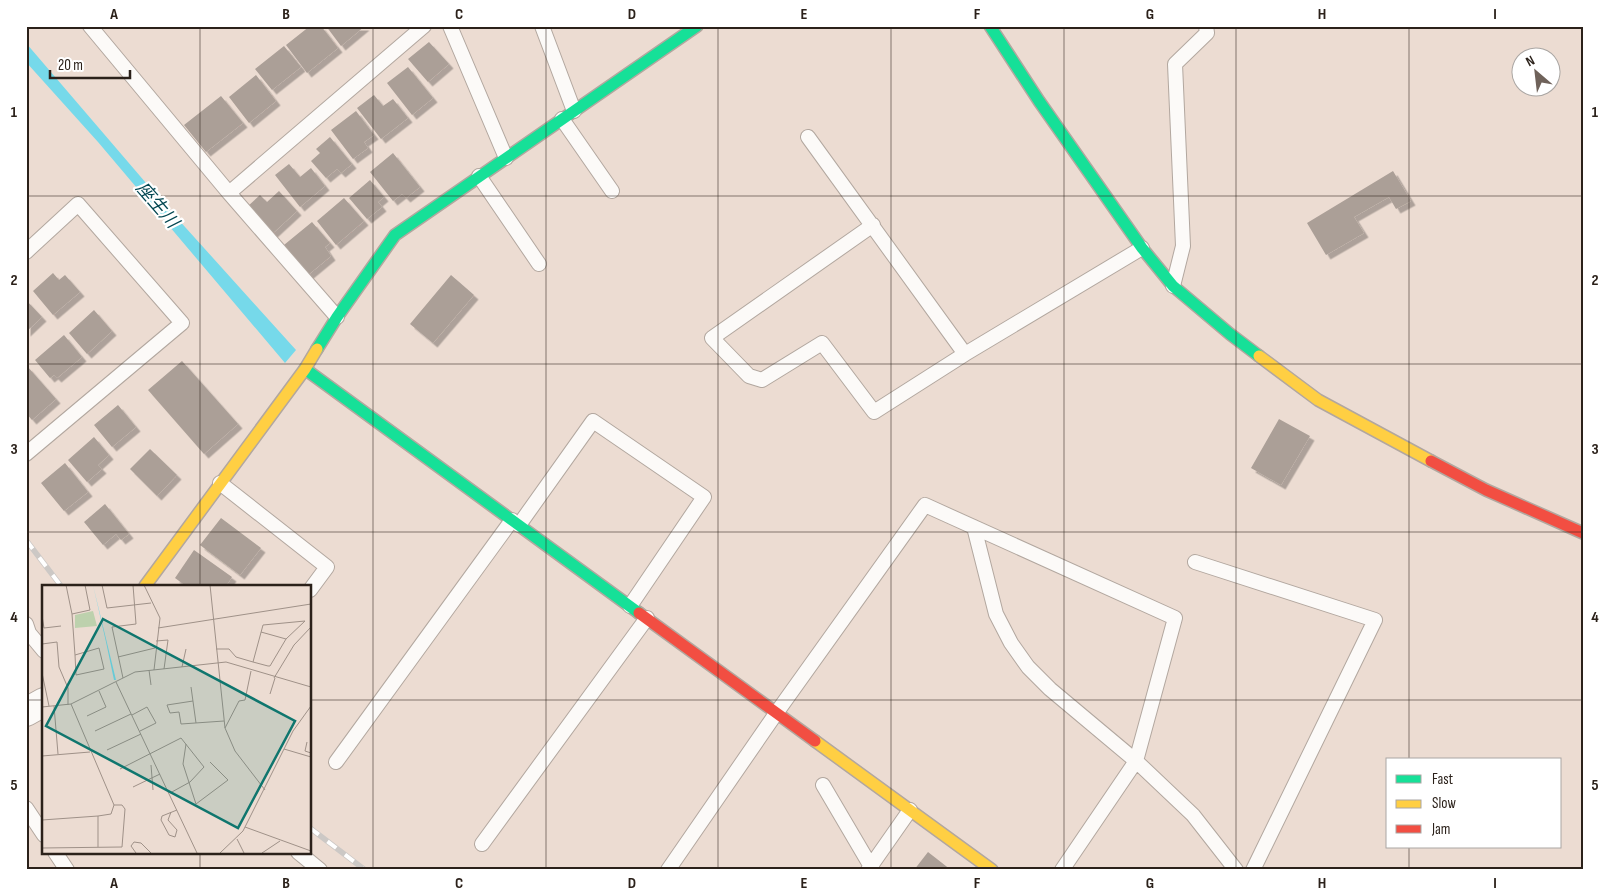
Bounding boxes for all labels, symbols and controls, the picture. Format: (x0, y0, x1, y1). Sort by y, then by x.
text: A (109, 5, 118, 24)
text: B (282, 5, 290, 24)
text: C (455, 5, 463, 24)
text: D (628, 5, 636, 24)
text: E (801, 5, 808, 24)
text: F (974, 5, 981, 24)
text: G (1146, 5, 1154, 24)
text: H (1318, 5, 1326, 24)
text: I (1493, 5, 1497, 24)
scale bar (50, 48, 130, 80)
north arrow (1512, 48, 1562, 98)
text: N (1523, 52, 1537, 70)
text: 20 m (58, 56, 83, 75)
text: 1 (11, 103, 18, 122)
text: 1 (1592, 103, 1599, 122)
water label: 座生川 (131, 178, 184, 234)
text: 2 (10, 271, 18, 290)
text: 2 (1591, 271, 1599, 290)
text: 3 (10, 440, 18, 459)
text: 3 (1591, 440, 1599, 459)
inset map (42, 585, 311, 854)
text: 4 (10, 608, 18, 627)
text: 4 (1591, 608, 1599, 627)
legend (1386, 758, 1562, 848)
text: Fast (1432, 770, 1454, 789)
text: 5 (10, 776, 18, 795)
text: 5 (1591, 776, 1599, 795)
text: Slow (1432, 794, 1456, 813)
text: Jam (1431, 820, 1450, 839)
text: A (109, 874, 118, 893)
text: B (282, 874, 290, 893)
text: C (455, 874, 463, 893)
text: D (628, 874, 636, 893)
text: E (801, 874, 808, 893)
text: F (974, 874, 981, 893)
text: G (1146, 874, 1154, 893)
text: H (1318, 874, 1326, 893)
text: I (1493, 874, 1497, 893)

